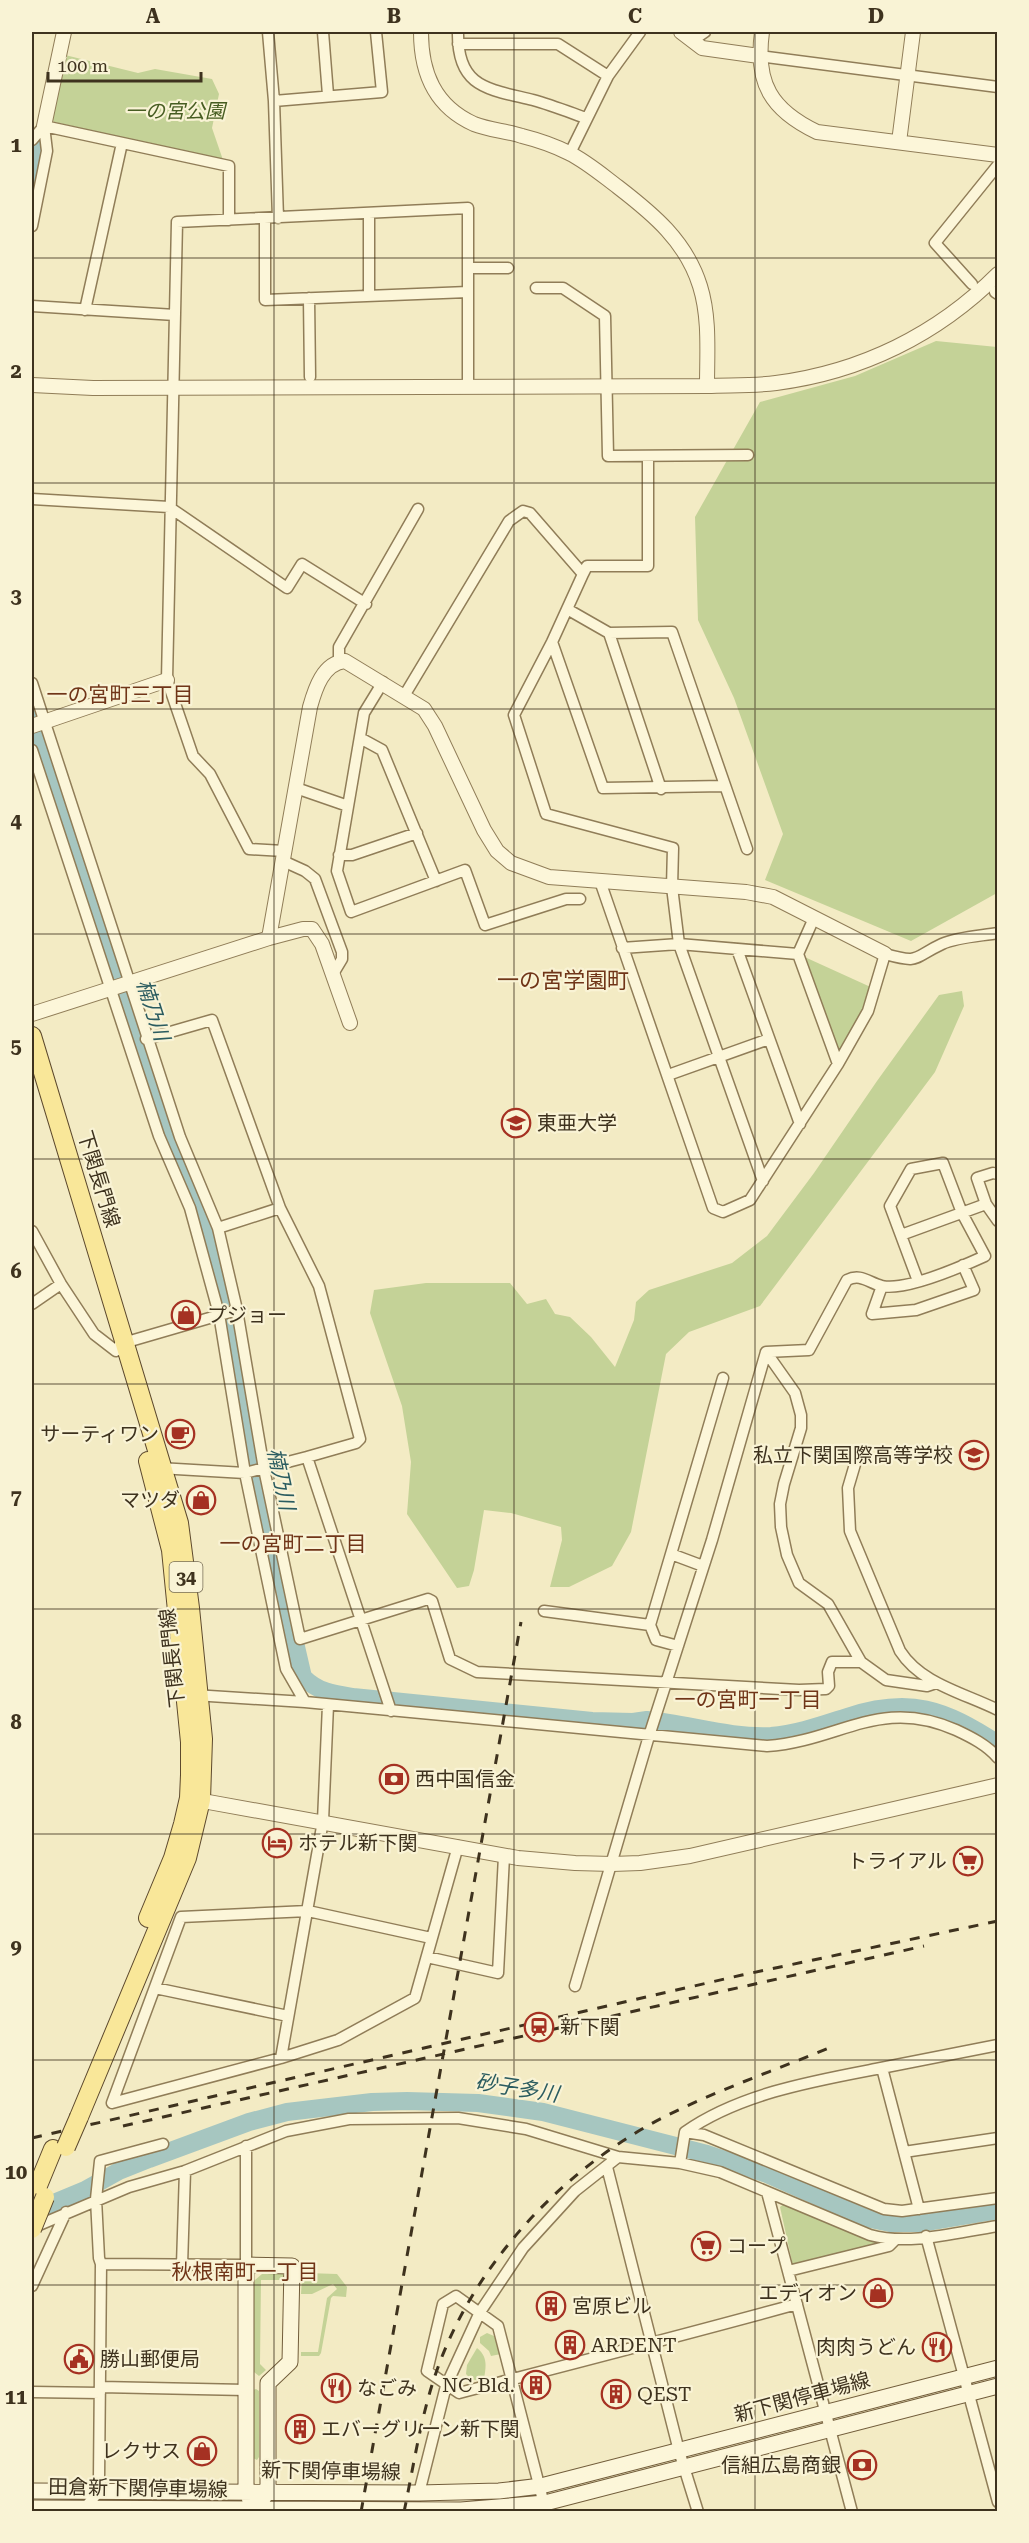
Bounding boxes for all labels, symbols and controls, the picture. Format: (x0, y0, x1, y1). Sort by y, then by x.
text: A (146, 4, 161, 28)
text: B (387, 4, 401, 28)
text: C (628, 4, 642, 28)
text: D (868, 4, 884, 28)
scale bar (48, 45, 201, 83)
text: 100 m (57, 55, 108, 76)
park label: 一の宮公園 (125, 99, 228, 123)
text: 1 (10, 133, 22, 157)
text: 2 (10, 359, 22, 383)
text: 3 (10, 584, 22, 608)
district label: 一の宮町三丁目 (47, 683, 194, 707)
text: 4 (10, 809, 22, 833)
district label: 一の宮学園町 (497, 968, 629, 993)
water label: 楠乃川 (132, 976, 175, 1046)
text: 5 (10, 1034, 22, 1058)
school or university icon: 東亜大学 (500, 1107, 532, 1139)
place label: 東亜大学 (537, 1111, 617, 1135)
street label: 下関長門線 (73, 1128, 125, 1230)
text: 6 (10, 1259, 22, 1283)
shop icon: プジョー (170, 1299, 202, 1331)
place label: プジョー (207, 1303, 287, 1327)
cafe icon: サーティワン (164, 1418, 196, 1450)
place label: サーティワン (40, 1422, 159, 1446)
school or university icon: 私立下関国際高等学校 (958, 1439, 990, 1471)
place label: 私立下関国際高等学校 (753, 1443, 953, 1467)
water label: 楠乃川 (263, 1446, 300, 1514)
shop icon: マツダ (185, 1484, 217, 1516)
text: 7 (10, 1485, 22, 1509)
place label: マツダ (120, 1488, 180, 1512)
district label: 一の宮町二丁目 (220, 1532, 367, 1556)
road number: 34 (170, 1562, 202, 1592)
street label: 下関長門線 (155, 1607, 189, 1709)
district label: 一の宮町一丁目 (675, 1688, 822, 1712)
text: 8 (10, 1710, 22, 1734)
bank icon: 西中国信金 (378, 1763, 410, 1795)
place label: 西中国信金 (415, 1767, 515, 1791)
hotel icon: ホテル新下関 (261, 1827, 293, 1859)
place label: ホテル新下関 (298, 1831, 418, 1855)
supermarket icon: トライアル (952, 1845, 984, 1877)
place label: トライアル (847, 1849, 947, 1873)
text: 9 (10, 1935, 22, 1959)
station icon: 新下関 (523, 2011, 555, 2043)
place label: 新下関 (560, 2015, 620, 2039)
water label: 砂子多川 (474, 2070, 562, 2107)
text: 10 (5, 2160, 27, 2184)
supermarket icon: コープ (690, 2230, 722, 2262)
place label: コープ (727, 2234, 786, 2258)
district label: 秋根南町一丁目 (172, 2260, 319, 2284)
shop icon: エディオン (862, 2277, 894, 2309)
place label: エディオン (758, 2281, 857, 2305)
building icon: 宮原ビル (535, 2290, 567, 2322)
place label: 宮原ビル (572, 2294, 652, 2318)
building icon: ARDENT (554, 2329, 586, 2361)
restaurant icon: 肉肉うどん (921, 2331, 953, 2363)
place label: ARDENT (591, 2333, 677, 2357)
place label: 肉肉うどん (816, 2335, 916, 2359)
public building icon: 勝山郵便局 (63, 2343, 95, 2375)
place label: 勝山郵便局 (100, 2347, 200, 2371)
street label: 新下関停車場線 (731, 2367, 873, 2427)
building icon: NC Bld. (520, 2369, 552, 2401)
restaurant icon: なごみ (320, 2372, 352, 2404)
place label: NC Bld. (442, 2373, 515, 2397)
place label: なごみ (357, 2376, 417, 2400)
building icon: QEST (600, 2378, 632, 2410)
place label: QEST (637, 2382, 691, 2406)
text: 11 (5, 2385, 27, 2409)
building icon: エバーグリーン新下関 (284, 2413, 316, 2445)
place label: エバーグリーン新下関 (321, 2417, 520, 2441)
shop icon: レクサス (186, 2435, 218, 2467)
place label: レクサス (101, 2439, 181, 2463)
bank icon: 信組広島商銀 (846, 2449, 878, 2481)
place label: 信組広島商銀 (721, 2453, 841, 2477)
street label: 新下関停車場線 (261, 2458, 401, 2484)
street label: 田倉新下関停車場線 (48, 2474, 228, 2502)

